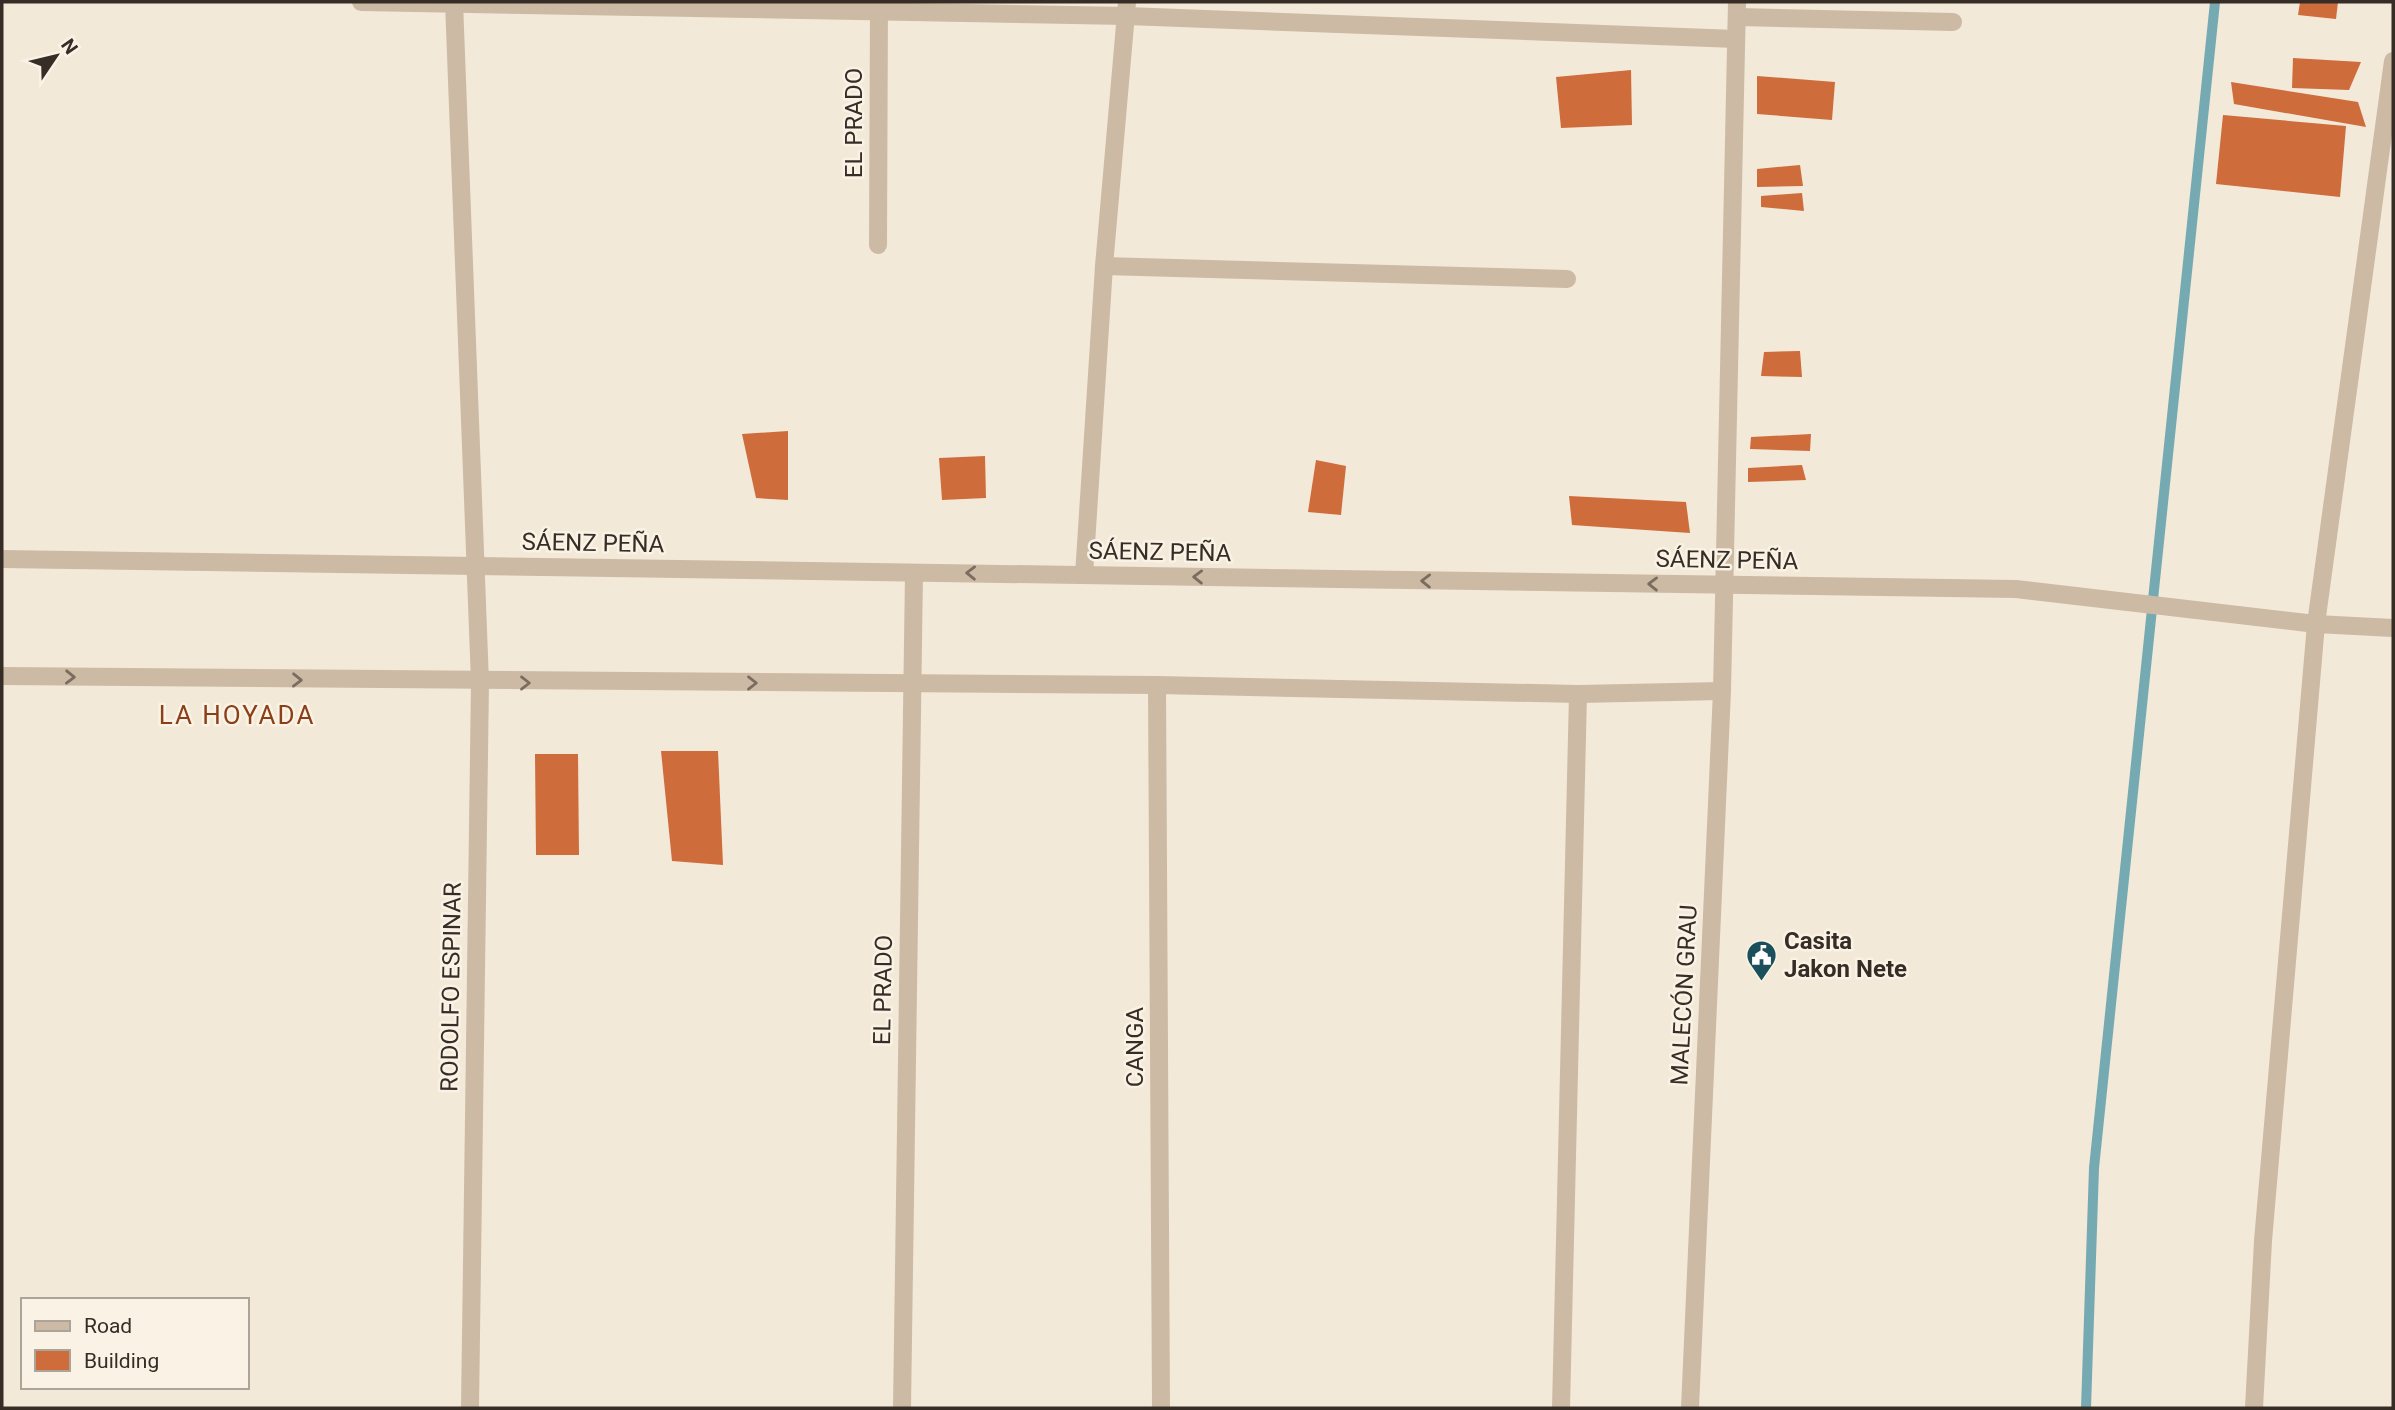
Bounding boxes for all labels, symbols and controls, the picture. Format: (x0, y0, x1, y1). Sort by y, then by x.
north arrow (21, 21, 91, 91)
text: N (56, 34, 83, 59)
street label: EL PRADO (840, 68, 868, 178)
street label: SÁENZ PEÑA (521, 528, 665, 558)
street label: SÁENZ PEÑA (1088, 537, 1232, 567)
street label: SÁENZ PEÑA (1655, 545, 1799, 575)
one-way arrow (965, 566, 976, 581)
one-way arrow (1193, 569, 1203, 585)
one-way arrow (1420, 573, 1431, 588)
one-way arrow (1648, 576, 1658, 592)
one-way arrow (65, 669, 76, 685)
one-way arrow (293, 672, 303, 688)
one-way arrow (520, 675, 531, 690)
one-way arrow (748, 675, 758, 691)
district label: LA HOYADA (159, 700, 315, 730)
street label: RODOLFO ESPINAR (435, 882, 467, 1092)
street label: MALECÓN GRAU (1665, 904, 1703, 1086)
place label: Casita Jakon Nete (1784, 927, 1907, 983)
street label: EL PRADO (868, 935, 898, 1045)
public building icon: Casita Jakon Nete (1744, 938, 1778, 982)
street label: CANGA (1121, 1006, 1149, 1087)
legend (21, 1298, 248, 1389)
text: Road (84, 1314, 132, 1338)
text: Building (84, 1349, 159, 1373)

